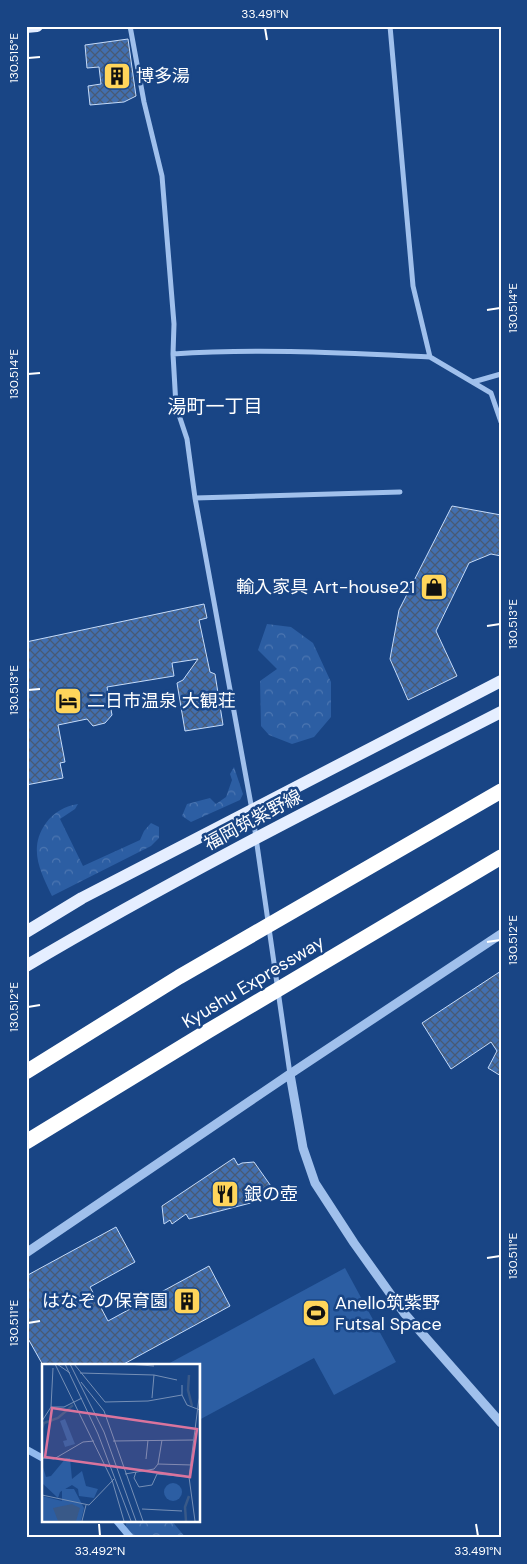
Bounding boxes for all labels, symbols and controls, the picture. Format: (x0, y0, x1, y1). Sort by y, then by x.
text: 33.491°N (241, 6, 289, 22)
text: 130.515°E (6, 33, 22, 83)
building icon: 博多湯 (102, 61, 132, 91)
place label: 博多湯 (136, 64, 190, 88)
text: 130.514°E (505, 283, 521, 333)
text: 130.514°E (6, 349, 22, 399)
district label: 湯町一丁目 (167, 394, 263, 419)
shop icon: 輸入家具 Art-house21 (419, 572, 449, 602)
place label: 輸入家具 Art-house21 (236, 575, 415, 599)
text: 130.513°E (505, 599, 521, 649)
text: 130.513°E (6, 665, 22, 715)
hotel icon: 二日市温泉 大観荘 (53, 686, 83, 716)
place label: 二日市温泉 大観荘 (87, 689, 236, 713)
street label: 福岡筑紫野線 (200, 784, 306, 856)
text: 130.512°E (505, 915, 521, 965)
street label: Kyushu Expressway (177, 930, 329, 1034)
text: 130.512°E (6, 982, 22, 1032)
restaurant icon: 銀の壺 (210, 1179, 240, 1209)
place label: 銀の壺 (244, 1182, 298, 1206)
text: 130.511°E (505, 1232, 521, 1279)
building icon: はなぞの保育園 (172, 1286, 202, 1316)
place label: はなぞの保育園 (42, 1289, 168, 1313)
place label: Anello筑紫野 Futsal Space (335, 1291, 442, 1336)
sports icon: Anello筑紫野 Futsal Space (301, 1298, 331, 1328)
text: 130.511°E (6, 1299, 22, 1346)
inset map (42, 1364, 200, 1522)
text: 33.492°N (75, 1543, 125, 1559)
text: 33.491°N (454, 1543, 502, 1559)

